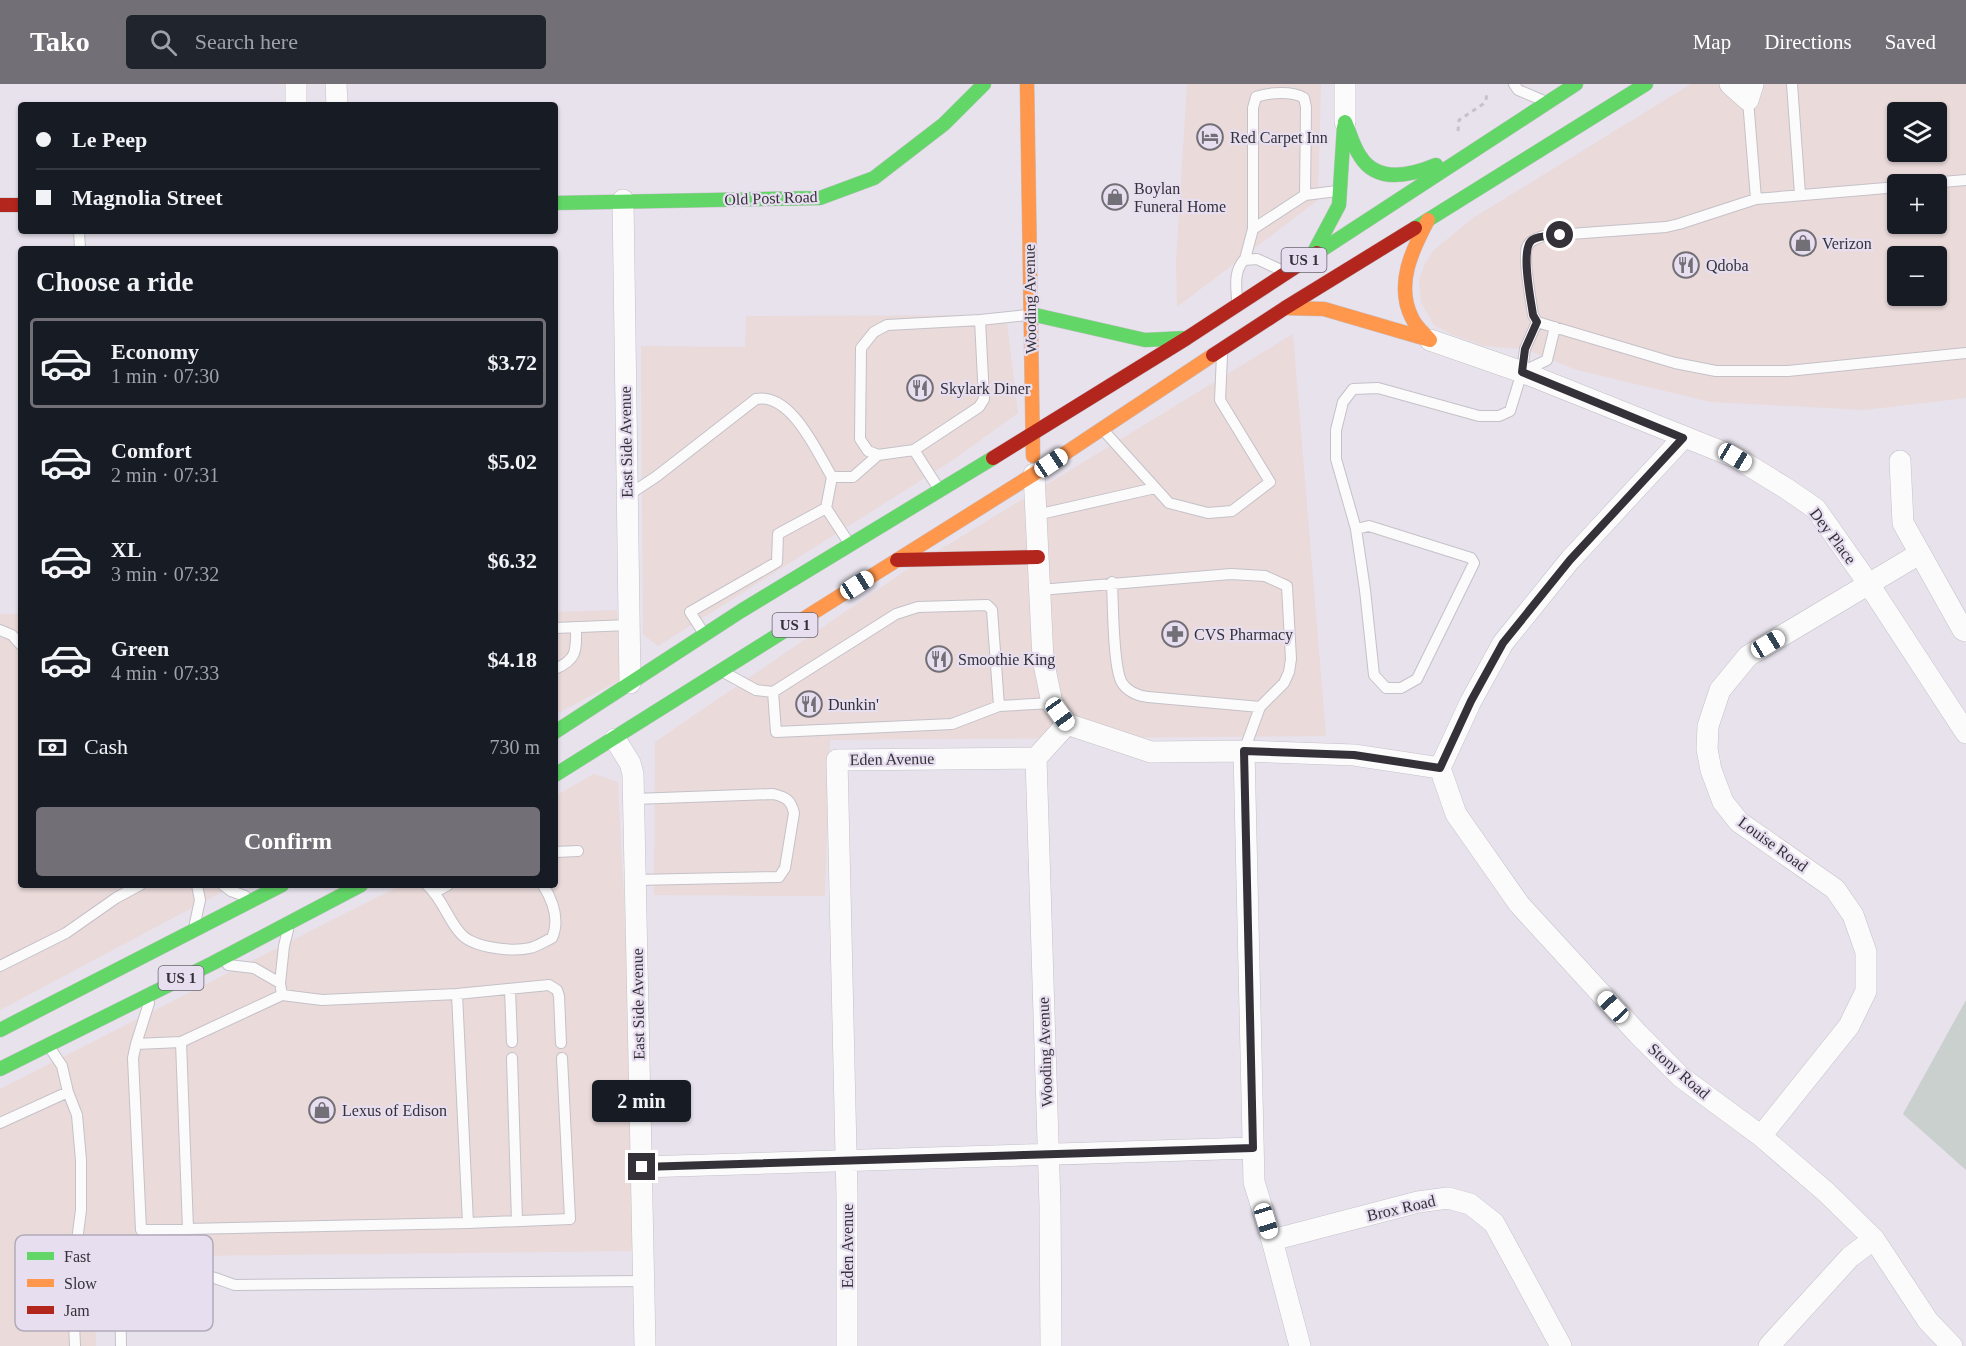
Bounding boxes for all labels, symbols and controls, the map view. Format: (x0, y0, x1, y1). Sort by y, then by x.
search box (126, 15, 546, 69)
text: Tako (30, 26, 90, 57)
icon: search (147, 26, 180, 59)
text: Search here (195, 29, 298, 54)
text: Map (1693, 30, 1731, 54)
text: Directions (1764, 30, 1852, 54)
text: Saved (1885, 30, 1936, 54)
map controls (1887, 102, 1947, 306)
button: layers (1887, 102, 1947, 162)
hotel icon: Red Carpet Inn (1195, 122, 1225, 152)
text: Le Peep (72, 127, 147, 152)
place label: Red Carpet Inn (1230, 129, 1328, 147)
button: + (1887, 174, 1947, 234)
place label: Boylan Funeral Home (1134, 180, 1226, 215)
shop icon: Boylan Funeral Home (1100, 182, 1130, 212)
text: Magnolia Street (72, 185, 223, 210)
street label: Old Post Road (724, 188, 818, 208)
route start (1546, 221, 1573, 248)
shop icon: Verizon (1788, 228, 1818, 258)
place label: Verizon (1822, 235, 1872, 252)
street label: Wooding Avenue (1021, 244, 1040, 354)
button: − (1887, 246, 1947, 306)
road number: US 1 (1282, 248, 1326, 272)
restaurant icon: Qdoba (1671, 250, 1701, 280)
place label: Qdoba (1706, 257, 1749, 274)
text: Choose a ride (36, 267, 194, 297)
icon: car (39, 336, 93, 390)
text: Economy (111, 339, 199, 364)
text: $3.72 (488, 350, 537, 375)
text: 1 min · 07:30 (111, 365, 219, 387)
restaurant icon: Skylark Diner (905, 373, 935, 403)
place label: Skylark Diner (940, 380, 1031, 398)
street label: East Side Avenue (617, 386, 635, 498)
icon: car (39, 435, 93, 489)
text: Comfort (111, 438, 192, 463)
car (1715, 440, 1755, 474)
car (1031, 445, 1071, 481)
text: $5.02 (488, 449, 537, 474)
text: 2 min · 07:31 (111, 464, 219, 486)
street label: Dey Place (1806, 505, 1859, 568)
icon: car (39, 534, 93, 588)
text: XL (111, 537, 142, 562)
text: $6.32 (488, 548, 537, 573)
text: 3 min · 07:32 (111, 563, 219, 585)
car (837, 568, 877, 602)
road number: US 1 (772, 613, 818, 637)
pharmacy icon: CVS Pharmacy (1160, 619, 1190, 649)
place label: CVS Pharmacy (1194, 626, 1293, 644)
car (1748, 627, 1788, 661)
icon: car (39, 633, 93, 687)
text: Green (111, 636, 169, 661)
restaurant icon: Smoothie King (924, 644, 954, 674)
text: $4.18 (488, 647, 537, 672)
place label: Smoothie King (958, 651, 1055, 669)
text: 4 min · 07:33 (111, 662, 219, 684)
restaurant icon: Dunkin' (794, 689, 824, 719)
car (1042, 694, 1078, 734)
place label: Dunkin' (828, 696, 879, 713)
icon: cash (36, 731, 69, 764)
text: Cash (84, 734, 128, 759)
text: 730 m (489, 736, 540, 758)
street label: Eden Avenue (850, 750, 934, 768)
button: Confirm (36, 807, 540, 876)
street label: Louise Road (1735, 813, 1811, 875)
street label: East Side Avenue (629, 948, 647, 1060)
road number: US 1 (158, 966, 204, 990)
car (1594, 988, 1632, 1026)
street label: Wooding Avenue (1035, 997, 1056, 1107)
street label: Stony Road (1644, 1040, 1713, 1103)
callout: 2 min (592, 1080, 692, 1122)
text: 2 min (617, 1090, 666, 1112)
shop icon: Lexus of Edison (307, 1095, 337, 1125)
place label: Lexus of Edison (342, 1102, 447, 1119)
route end (628, 1153, 655, 1180)
street label: Brox Road (1365, 1192, 1437, 1224)
car (1252, 1201, 1280, 1241)
street label: Eden Avenue (839, 1204, 856, 1288)
legend (15, 1235, 213, 1331)
text: Fast (64, 1248, 91, 1265)
text: Slow (64, 1275, 97, 1292)
text: Jam (64, 1302, 90, 1319)

